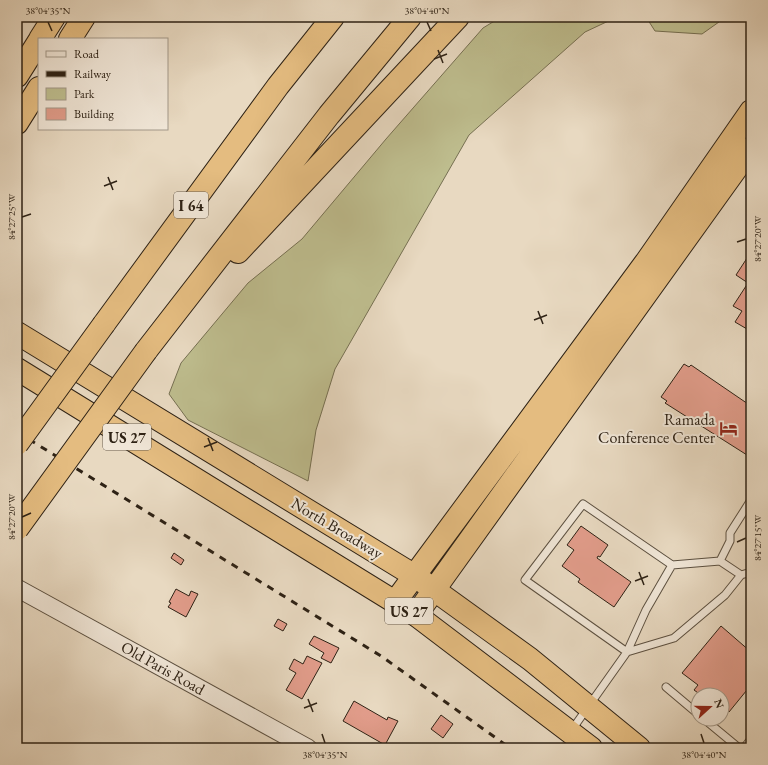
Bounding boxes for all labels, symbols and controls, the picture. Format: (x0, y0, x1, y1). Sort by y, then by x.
text: 38°04'35"N (26, 4, 71, 17)
text: 38°04'40"N (405, 4, 450, 17)
legend (38, 38, 168, 130)
text: Road (74, 46, 100, 62)
text: Railway (74, 66, 112, 82)
text: Park (74, 86, 95, 102)
text: Building (74, 106, 115, 122)
road number: I 64 (174, 192, 208, 218)
text: 84°27'25"W (5, 193, 18, 240)
text: 84°27'20"W (751, 215, 764, 262)
place label: Ramada Conference Center (598, 409, 716, 448)
hotel icon: Ramada Conference Center (718, 418, 738, 438)
road number: US 27 (103, 424, 151, 450)
street label: North Broadway (287, 492, 387, 564)
text: 84°27'20"W (5, 493, 18, 540)
text: 84°27'15"W (751, 514, 764, 561)
road number: US 27 (385, 598, 433, 624)
street label: Old Paris Road (117, 636, 209, 700)
north arrow (690, 687, 730, 727)
text: N (711, 697, 728, 710)
text: 38°04'35"N (303, 748, 348, 761)
text: 38°04'40"N (682, 748, 727, 761)

